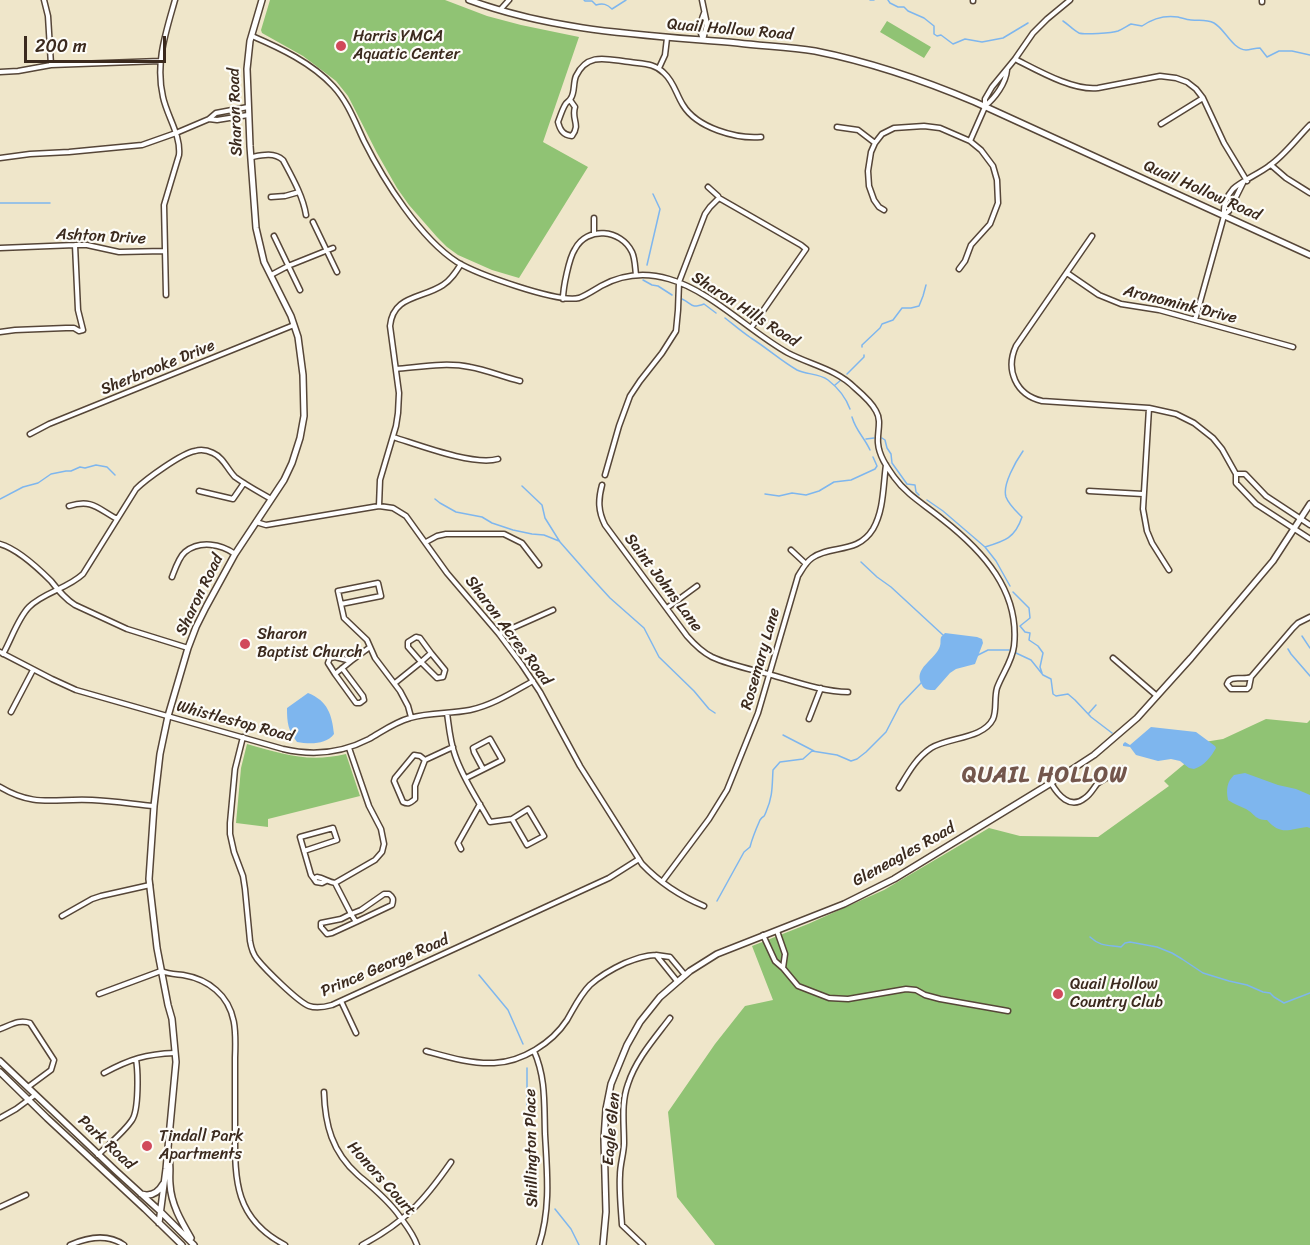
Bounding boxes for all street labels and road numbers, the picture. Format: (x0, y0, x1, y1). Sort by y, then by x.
street label: Quail Hollow Road (666, 15, 794, 45)
street label: Sharon Road (225, 68, 247, 156)
street label: Quail Hollow Road (1140, 157, 1264, 225)
street label: Ashton Drive (56, 225, 146, 249)
street label: Sharon Hills Road (688, 268, 802, 352)
street label: Aronomink Drive (1121, 282, 1239, 328)
street label: Sherbrooke Drive (98, 336, 218, 400)
street label: Saint Johns Lane (620, 530, 706, 636)
street label: Sharon Road (172, 551, 228, 639)
street label: Sharon Acres Road (461, 572, 555, 690)
street label: Rosemary Lane (737, 606, 785, 712)
street label: Whistlestop Road (174, 697, 296, 747)
street label: Gleneagles Road (849, 819, 959, 891)
street label: Prince George Road (318, 930, 452, 1002)
street label: Shillington Place (521, 1088, 543, 1208)
street label: Eagle Glen (599, 1092, 625, 1166)
street label: Park Road (73, 1112, 139, 1174)
street label: Honors Court (343, 1138, 419, 1220)

